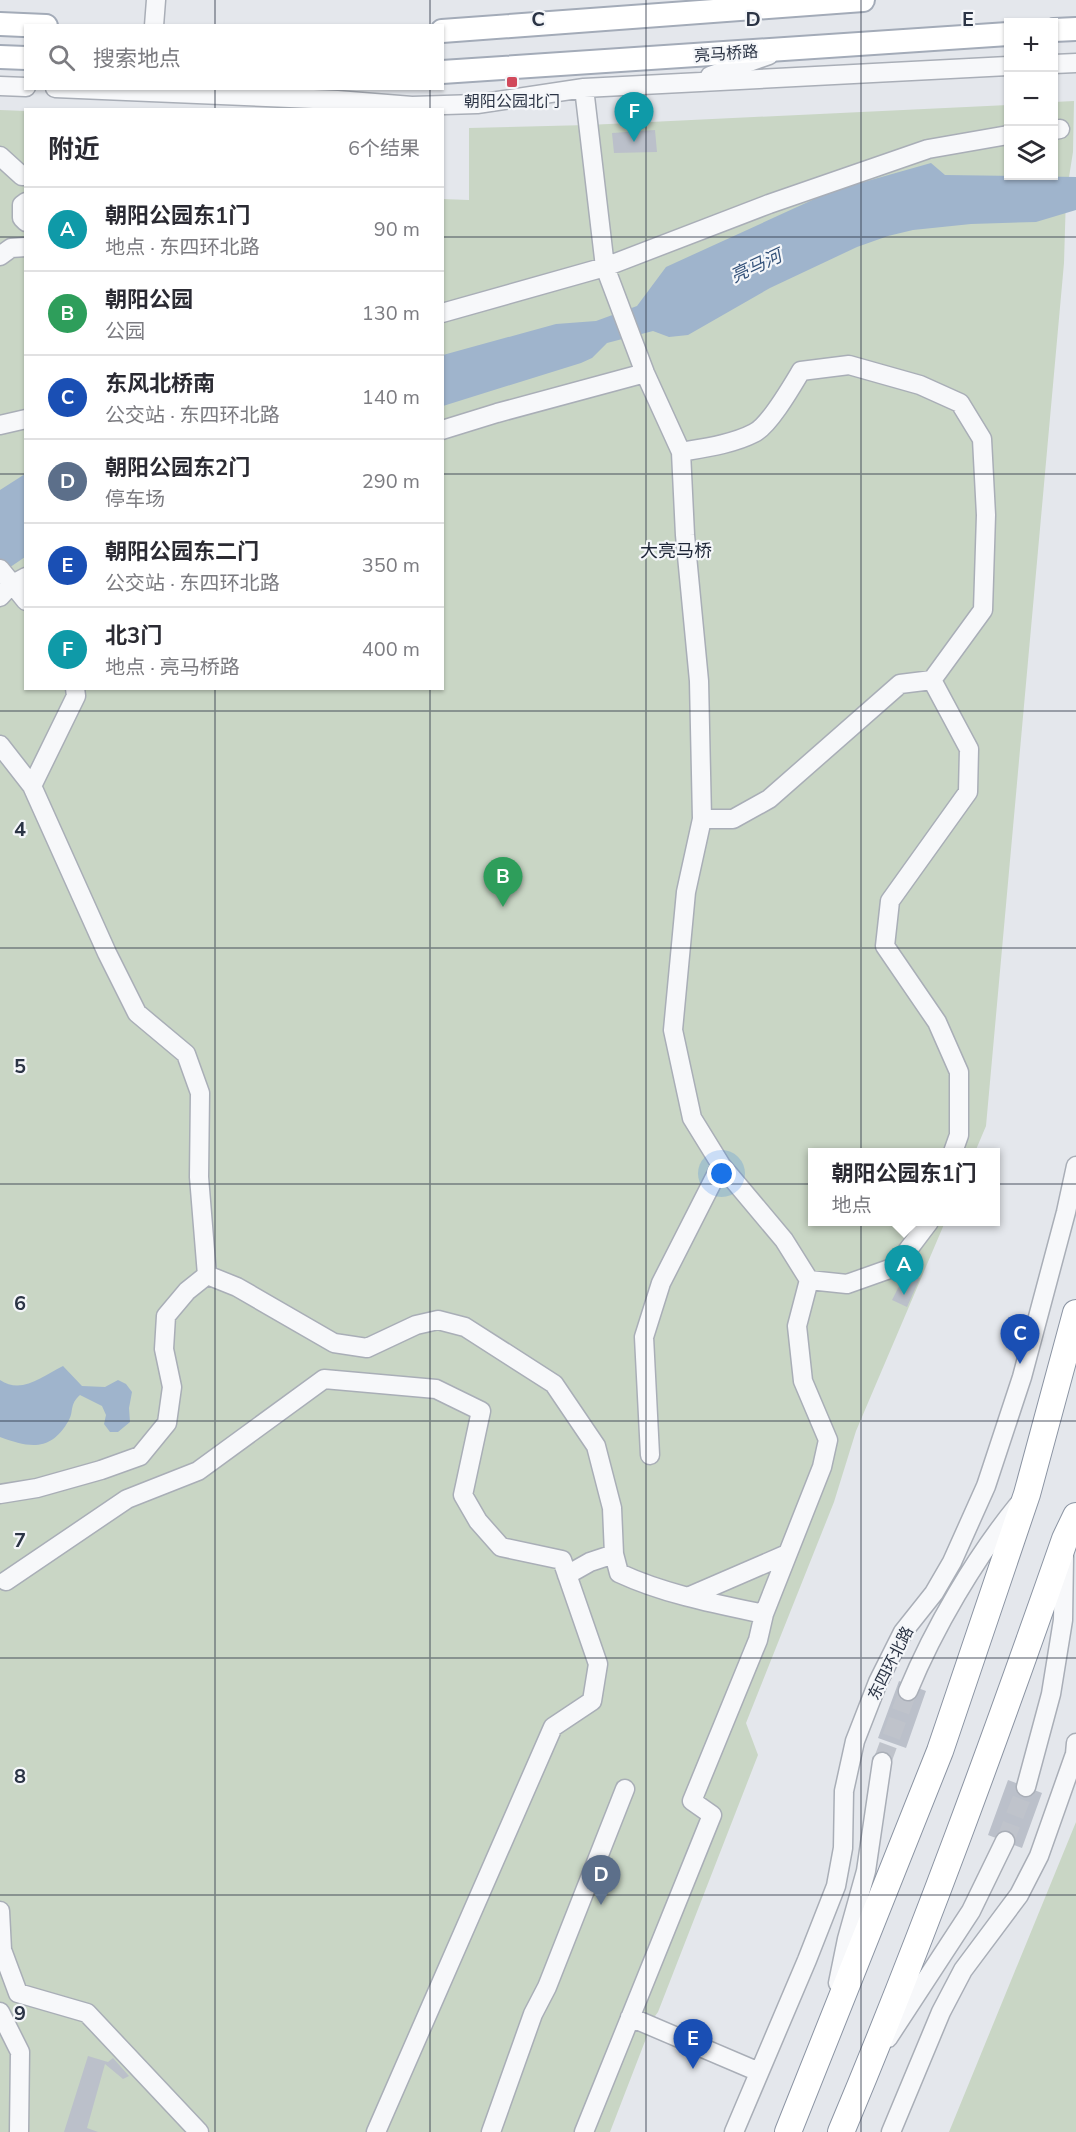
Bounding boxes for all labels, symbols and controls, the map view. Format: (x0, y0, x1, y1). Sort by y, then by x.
text: C (531, 6, 545, 33)
text: D (745, 6, 761, 33)
text: E (962, 6, 974, 33)
map controls (1004, 18, 1058, 180)
button: + (1004, 18, 1058, 72)
search box (24, 24, 444, 90)
icon: search (45, 41, 78, 74)
street label: 亮马桥路 (693, 41, 759, 67)
text: 搜索地点 (93, 44, 181, 74)
button: − (1004, 72, 1058, 126)
marker: 朝阳公园北门 (505, 75, 519, 89)
place label: 朝阳公园北门 (464, 91, 560, 113)
pin: F (614, 92, 654, 142)
button: layers (1004, 126, 1058, 180)
text: 附近 (48, 132, 100, 167)
text: 6个结果 (348, 135, 420, 162)
text: 朝阳公园东1门 (105, 201, 250, 231)
text: A (60, 216, 75, 243)
text: 90 m (374, 216, 420, 243)
text: 地点 · 东四环北路 (105, 234, 260, 261)
water label: 亮马河 (726, 242, 788, 288)
text: 朝阳公园 (105, 285, 193, 315)
text: B (61, 300, 74, 327)
text: 130 m (362, 300, 420, 327)
text: 公园 (105, 318, 145, 345)
text: 东风北桥南 (105, 369, 215, 399)
text: C (61, 384, 74, 411)
text: 140 m (362, 384, 420, 411)
text: 公交站 · 东四环北路 (105, 402, 280, 429)
text: 朝阳公园东2门 (105, 453, 250, 483)
text: D (60, 468, 75, 495)
text: 290 m (362, 468, 420, 495)
text: 停车场 (105, 486, 165, 513)
text: 朝阳公园东二门 (105, 537, 259, 567)
district label: 大亮马桥 (640, 539, 712, 563)
text: E (62, 552, 73, 579)
text: 350 m (362, 552, 420, 579)
text: 公交站 · 东四环北路 (105, 570, 280, 597)
text: 北3门 (105, 621, 162, 651)
text: F (62, 636, 73, 663)
text: 400 m (362, 636, 420, 663)
text: 地点 · 亮马桥路 (105, 654, 240, 681)
text: 4 (14, 816, 26, 843)
pin: B (484, 858, 522, 907)
text: 5 (14, 1053, 26, 1080)
popup (808, 1148, 1000, 1226)
your location (707, 1159, 736, 1188)
text: 朝阳公园东1门 (831, 1159, 977, 1189)
text: 地点 (831, 1192, 871, 1219)
pin: A (884, 1246, 924, 1295)
text: 6 (14, 1290, 26, 1317)
pin: C (1000, 1314, 1040, 1364)
text: 7 (14, 1527, 26, 1554)
street label: 东四环北路 (863, 1623, 919, 1704)
text: 8 (14, 1763, 26, 1790)
pin: D (582, 1856, 620, 1905)
text: 9 (14, 2000, 26, 2027)
pin: E (674, 2020, 712, 2069)

